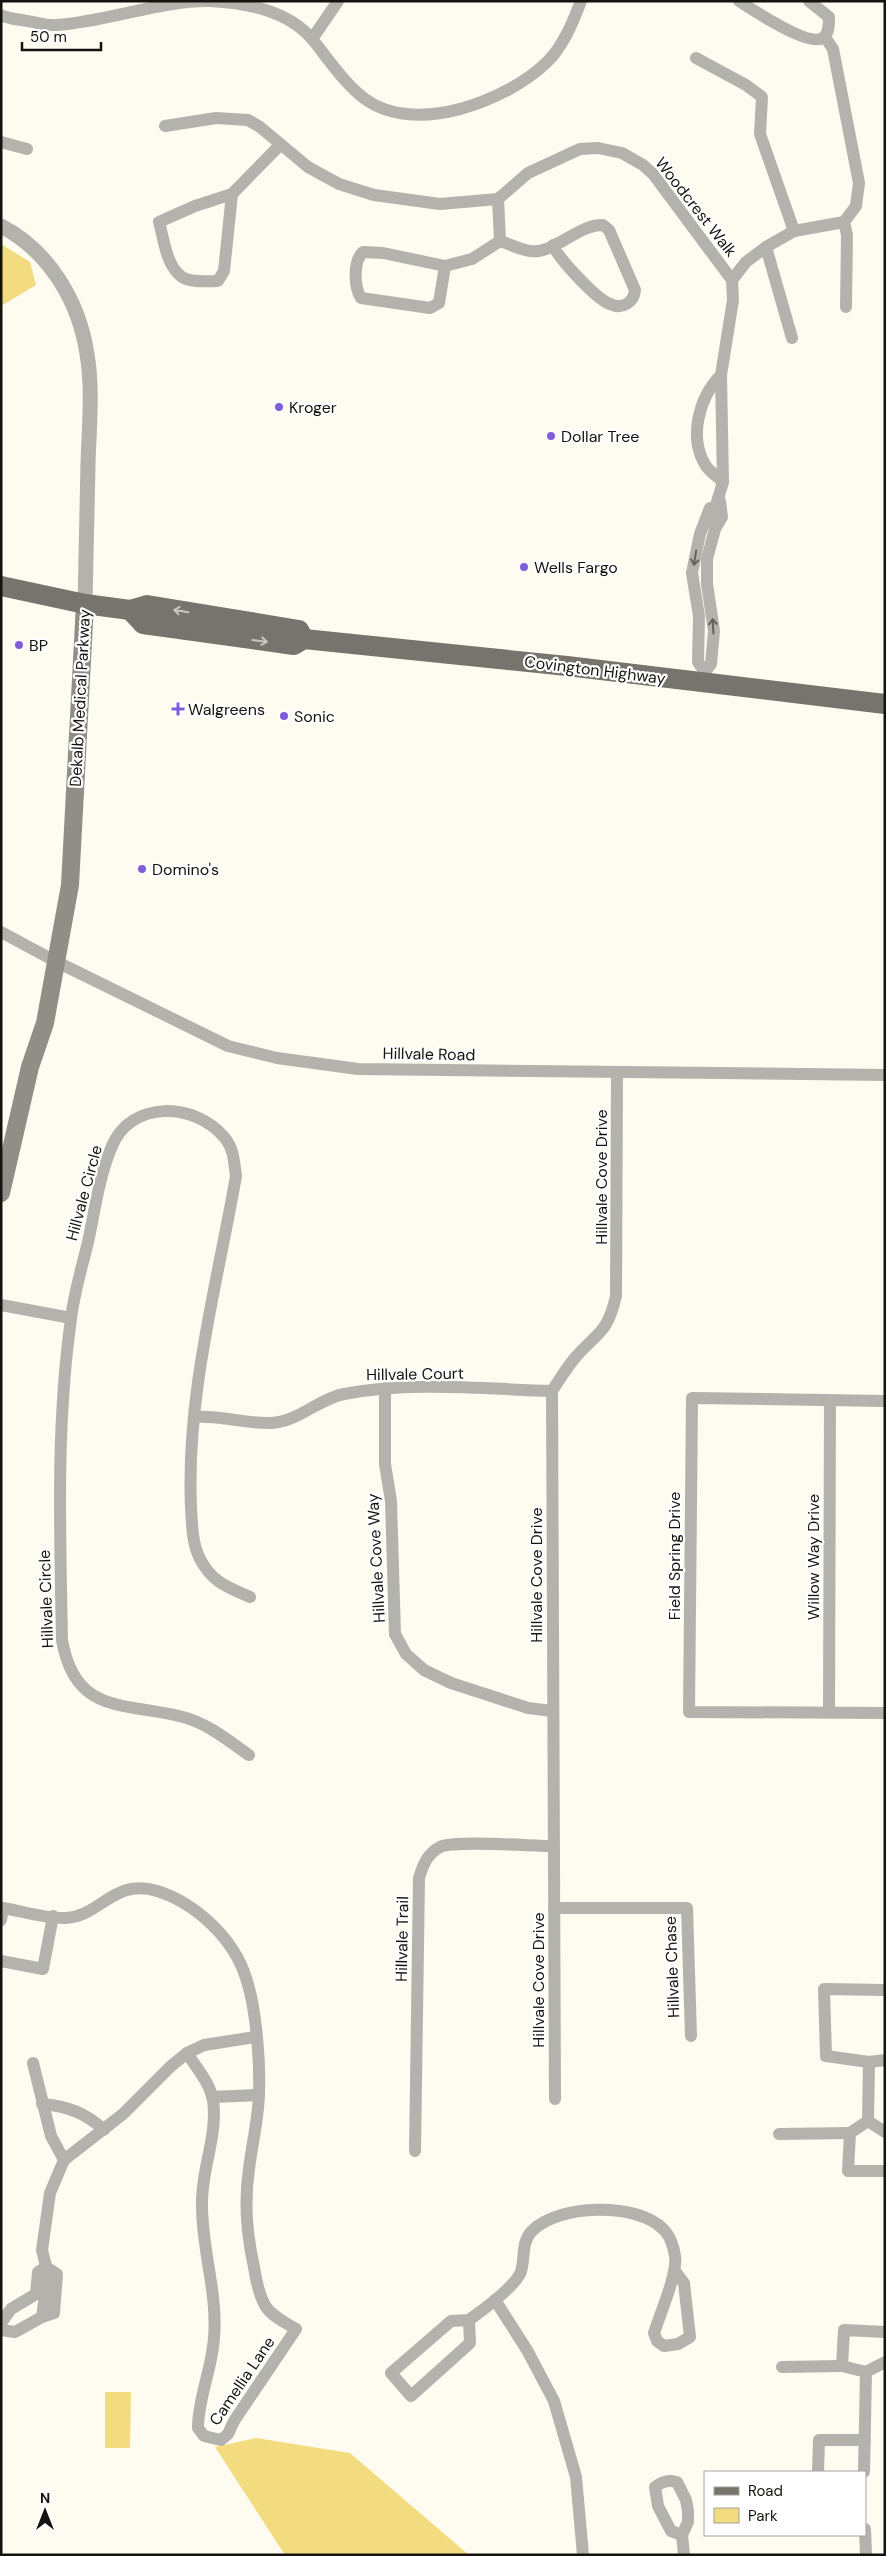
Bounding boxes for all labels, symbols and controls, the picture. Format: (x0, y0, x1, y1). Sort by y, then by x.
scale bar (22, 20, 101, 52)
text: 50 m (30, 27, 67, 47)
street label: Woodcrest Walk (651, 153, 741, 261)
place label: Kroger (289, 397, 337, 418)
marker: Kroger (273, 401, 285, 413)
place label: Dollar Tree (561, 426, 639, 447)
marker: Dollar Tree (545, 430, 557, 442)
one-way arrow (689, 549, 699, 565)
place label: Wells Fargo (534, 557, 618, 578)
marker: Wells Fargo (518, 561, 530, 573)
one-way arrow (174, 605, 190, 615)
street label: Dekalb Medical Parkway (65, 609, 95, 787)
one-way arrow (709, 618, 718, 634)
place label: BP (29, 635, 48, 656)
one-way arrow (252, 636, 268, 646)
marker: BP (13, 639, 25, 651)
street label: Covington Highway (523, 651, 667, 689)
place label: Walgreens (188, 699, 265, 720)
marker: Walgreens (172, 703, 184, 715)
place label: Sonic (294, 706, 335, 727)
marker: Sonic (278, 710, 290, 722)
place label: Domino's (152, 859, 219, 880)
marker: Domino's (136, 863, 148, 875)
street label: Hillvale Road (382, 1043, 476, 1065)
street label: Hillvale Cove Drive (591, 1109, 612, 1245)
street label: Hillvale Circle (61, 1143, 107, 1243)
street label: Hillvale Court (366, 1363, 464, 1385)
street label: Field Spring Drive (664, 1492, 685, 1620)
street label: Hillvale Cove Way (362, 1493, 390, 1623)
street label: Willow Way Drive (803, 1494, 824, 1620)
street label: Hillvale Cove Drive (526, 1507, 547, 1643)
street label: Hillvale Circle (34, 1550, 58, 1648)
street label: Hillvale Trail (391, 1896, 413, 1982)
street label: Hillvale Cove Drive (528, 1912, 549, 2048)
street label: Hillvale Chase (660, 1916, 684, 2018)
street label: Camellia Lane (205, 2332, 279, 2430)
legend (704, 2471, 866, 2536)
text: Road (748, 2481, 783, 2501)
north arrow (20, 2486, 70, 2536)
text: N (40, 2489, 50, 2507)
text: Park (748, 2506, 778, 2526)

